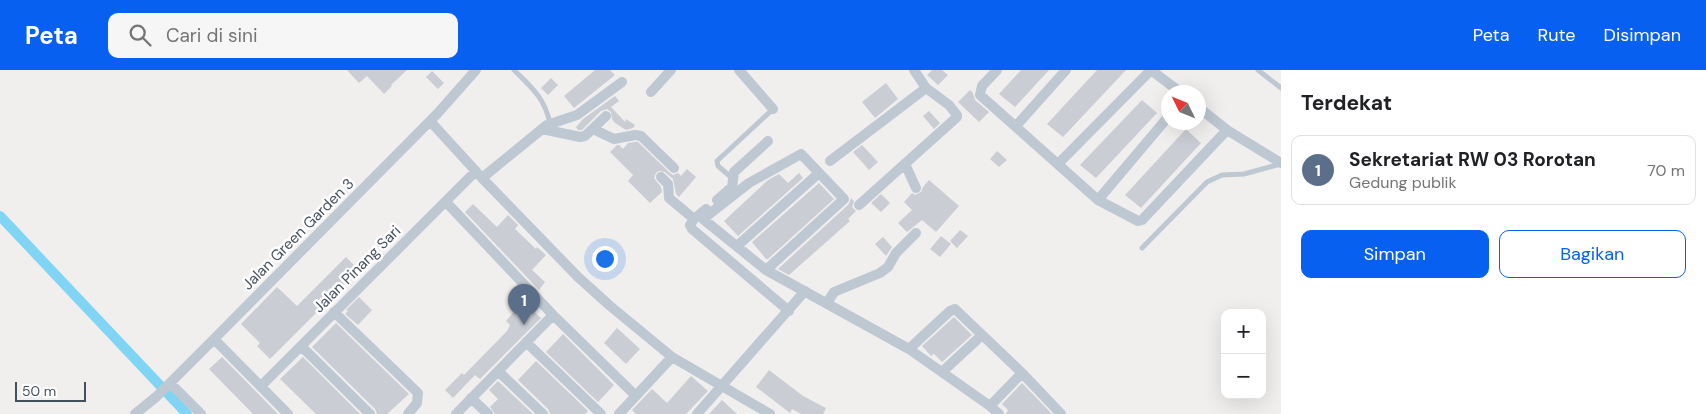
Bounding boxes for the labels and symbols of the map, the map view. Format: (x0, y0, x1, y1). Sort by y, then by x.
north arrow (1161, 85, 1206, 130)
street label: Jalan Green Garden 3 (238, 174, 358, 294)
street label: Jalan Pinang Sari (309, 221, 405, 317)
your location (592, 246, 618, 272)
pin: 1 (508, 284, 540, 325)
scale bar (15, 379, 86, 402)

